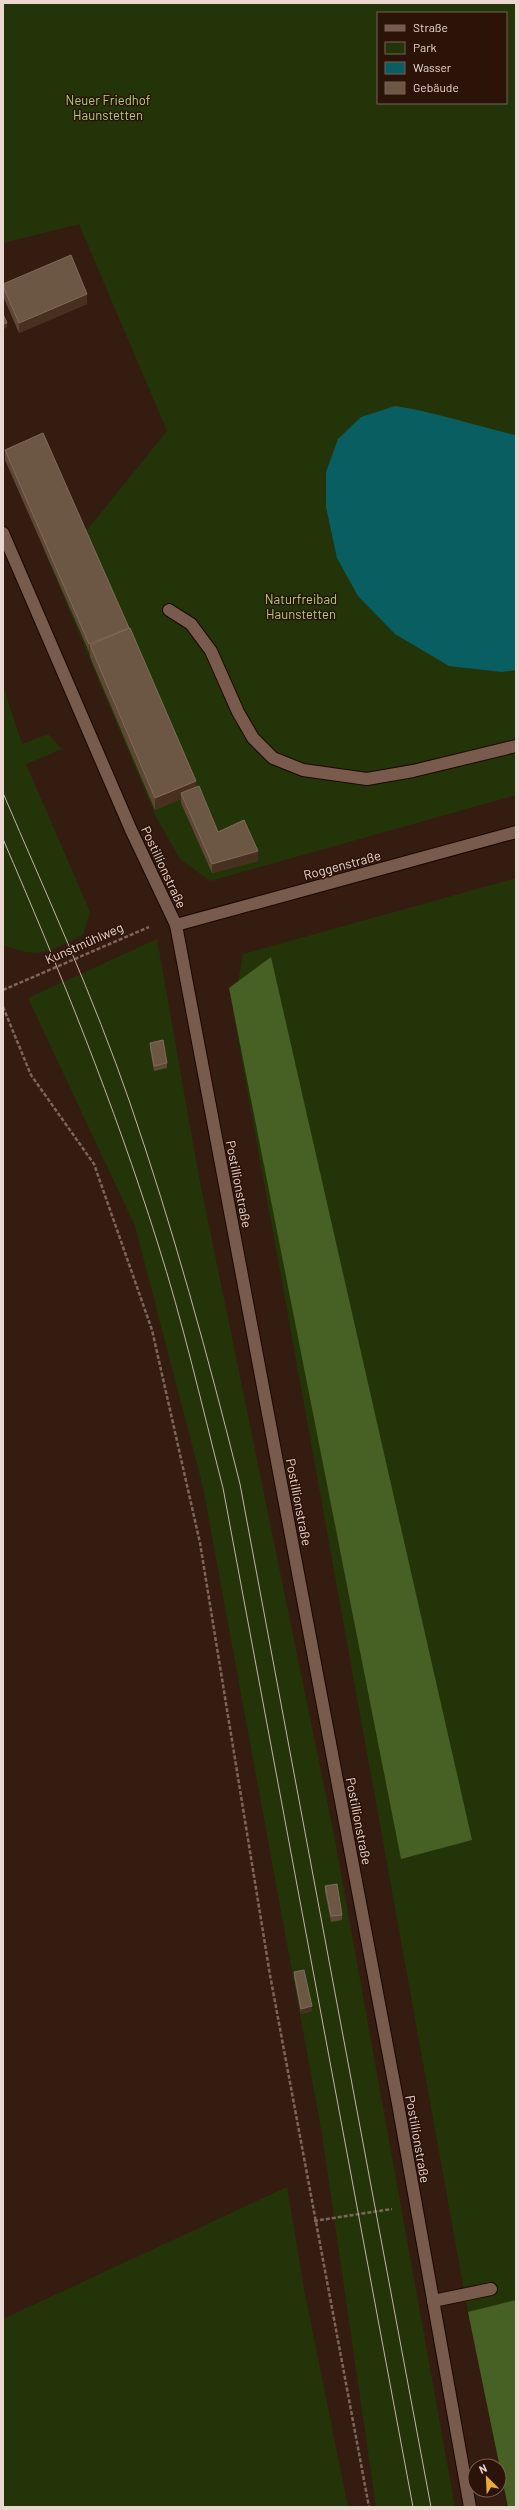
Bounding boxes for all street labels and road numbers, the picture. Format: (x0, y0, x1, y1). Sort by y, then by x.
street label: Postillionstraße (138, 823, 190, 911)
street label: Roggenstraße (302, 847, 382, 883)
street label: Kunstmühlweg (43, 919, 126, 967)
street label: Postillionstraße (223, 1139, 255, 1229)
street label: Postillionstraße (283, 1457, 315, 1547)
street label: Postillionstraße (343, 1776, 375, 1866)
street label: Postillionstraße (402, 2094, 434, 2184)

